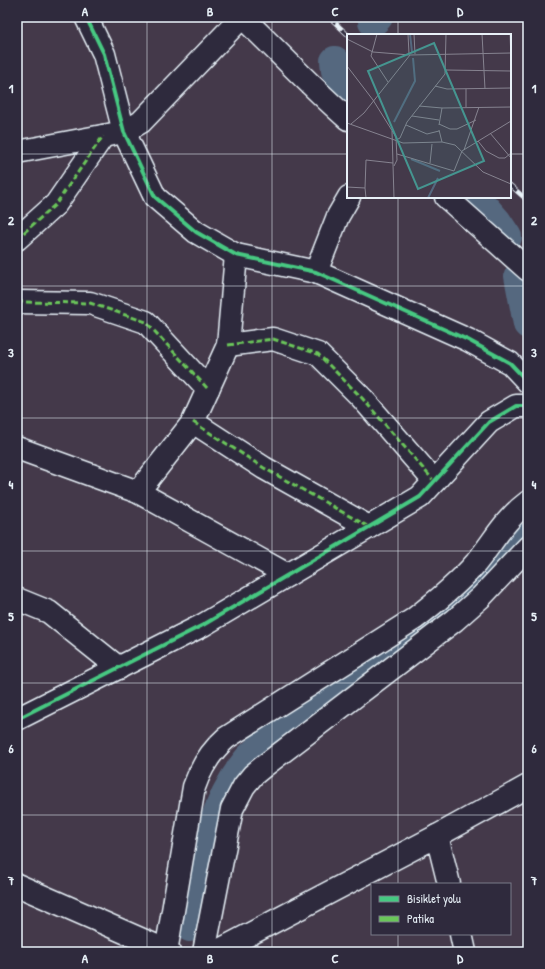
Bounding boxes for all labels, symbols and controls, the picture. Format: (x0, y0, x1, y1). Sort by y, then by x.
text: A (82, 2, 89, 20)
text: B (207, 2, 214, 20)
text: C (331, 2, 339, 20)
text: D (457, 2, 464, 20)
inset map (347, 34, 511, 198)
text: 1 (9, 79, 14, 97)
text: 1 (532, 79, 537, 97)
text: 2 (8, 211, 15, 229)
text: 2 (531, 211, 538, 229)
text: 3 (8, 343, 14, 361)
text: 3 (531, 343, 537, 361)
text: 4 (9, 475, 14, 493)
text: 4 (532, 475, 537, 493)
text: 5 (8, 607, 14, 625)
text: 5 (531, 607, 537, 625)
text: 6 (8, 739, 14, 757)
text: 6 (531, 739, 537, 757)
text: 7 (7, 871, 15, 889)
text: 7 (530, 871, 538, 889)
legend (371, 883, 511, 935)
text: Bisiklet yolu (407, 890, 461, 907)
text: Patika (407, 910, 434, 927)
text: A (82, 949, 89, 967)
text: B (207, 949, 214, 967)
text: C (331, 949, 339, 967)
text: D (457, 949, 464, 967)

